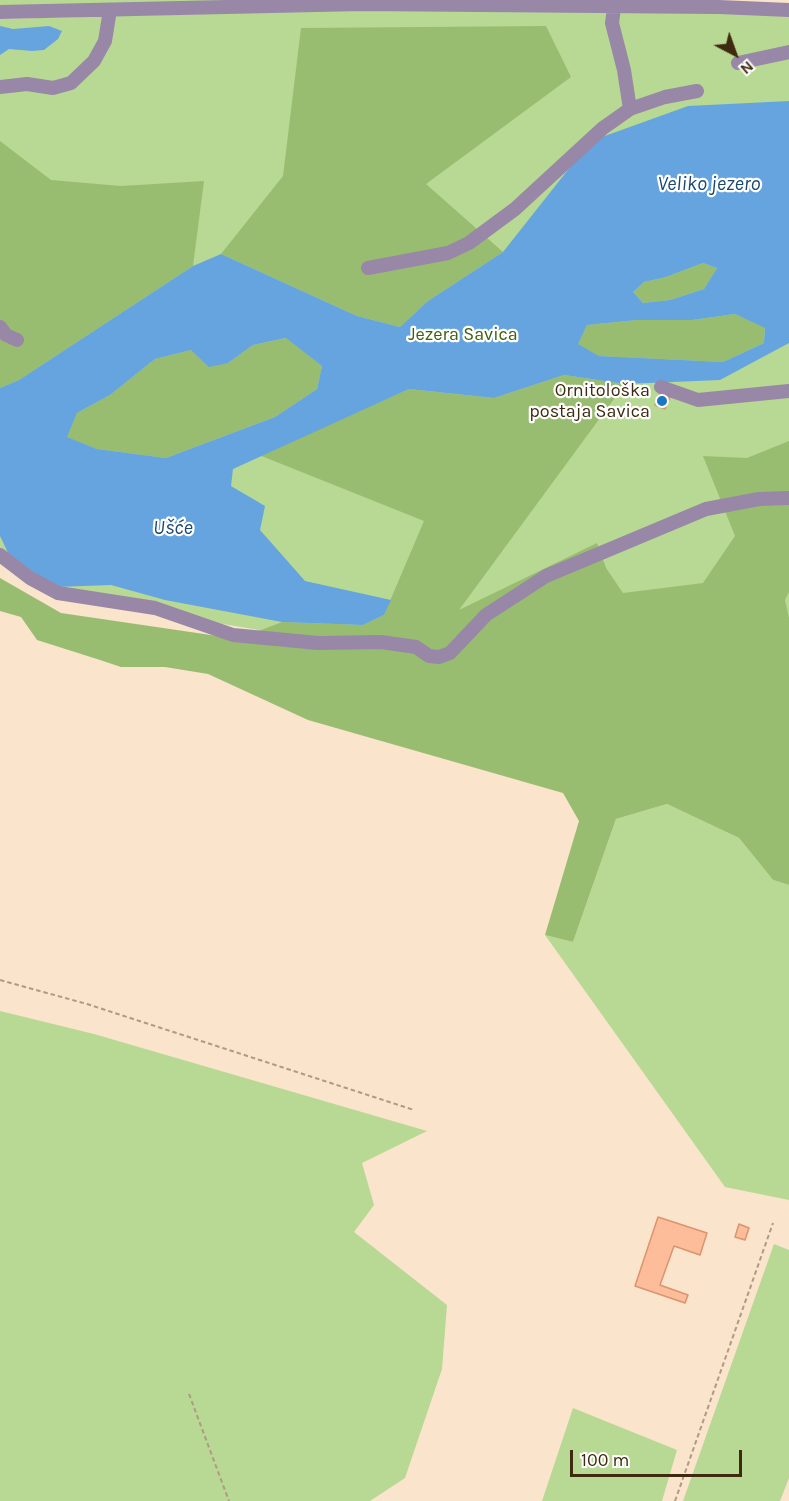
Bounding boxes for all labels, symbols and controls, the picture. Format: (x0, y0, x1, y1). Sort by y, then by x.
north arrow (705, 24, 765, 84)
text: N (737, 57, 758, 79)
water label: Veliko jezero (658, 172, 760, 196)
park label: Jezera Savica (408, 324, 518, 346)
place label: Ornitološka postaja Savica (529, 380, 650, 422)
marker: Ornitološka postaja Savica (655, 394, 669, 408)
water label: Ušće (153, 516, 193, 540)
scale bar (573, 1438, 746, 1476)
text: 100 m (581, 1449, 629, 1471)

